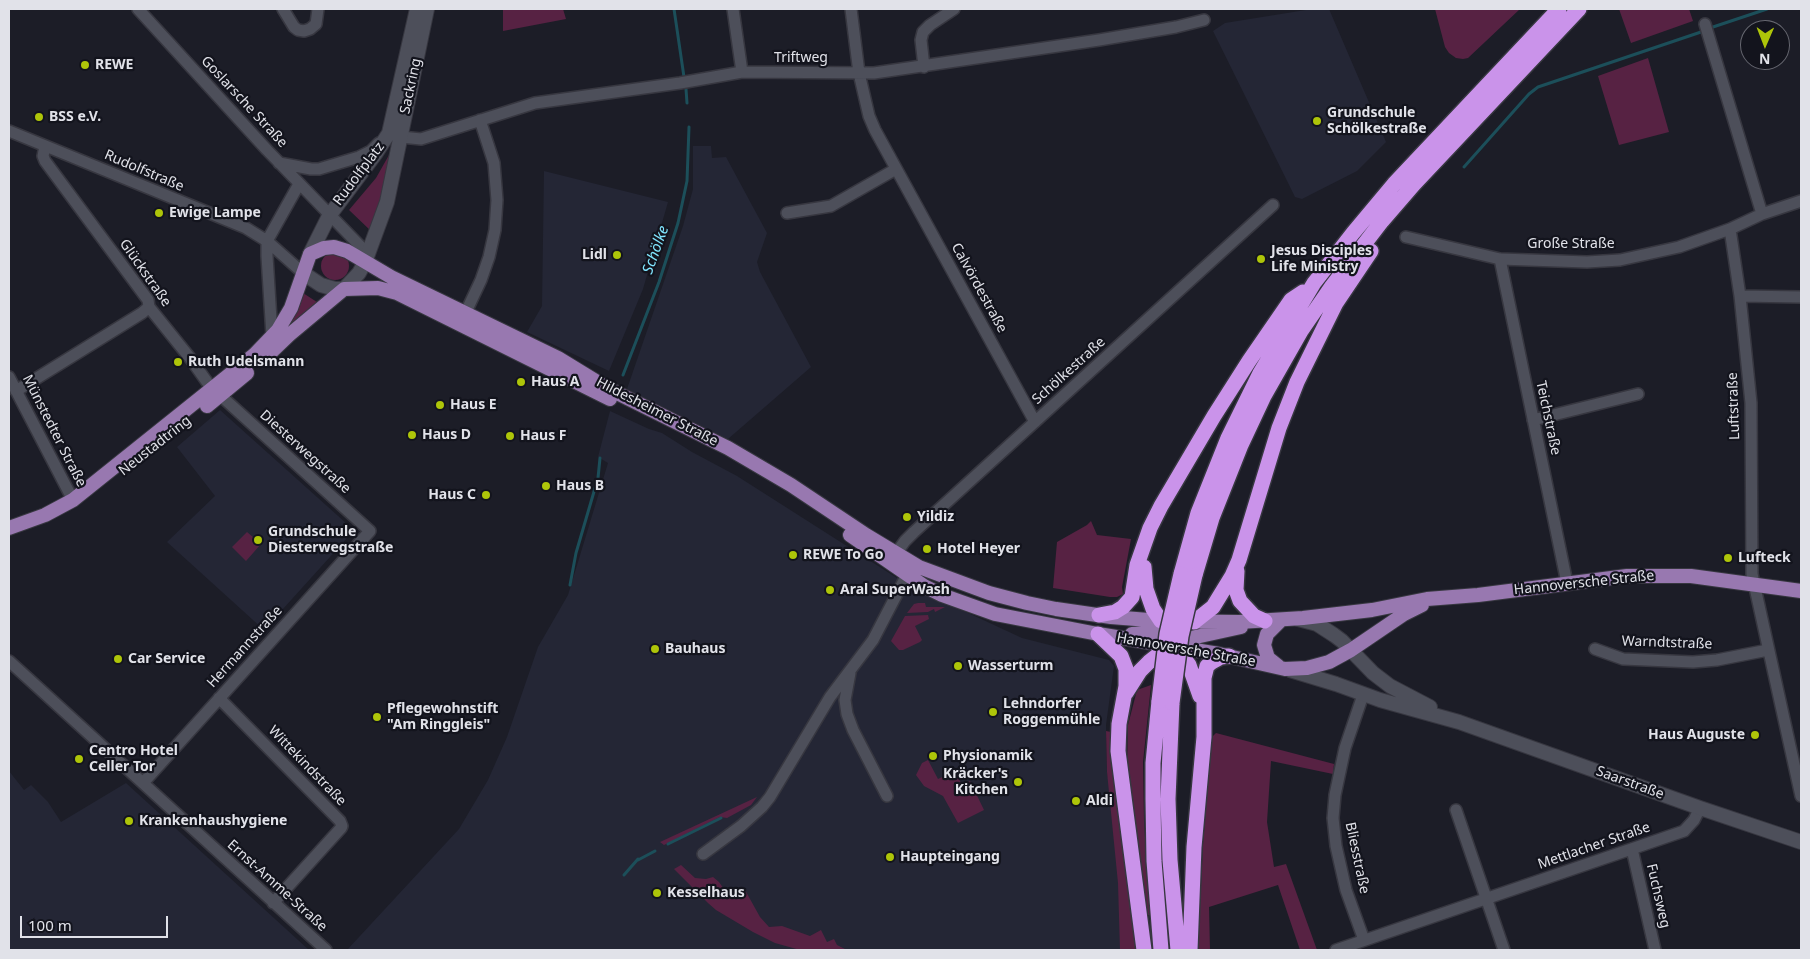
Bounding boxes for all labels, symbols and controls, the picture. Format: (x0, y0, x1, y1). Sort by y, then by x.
north arrow (1740, 20, 1790, 70)
street label: Triftweg (774, 50, 828, 66)
text: N (1759, 50, 1771, 69)
street label: Goslarsche Straße (197, 53, 291, 151)
place label: REWE (95, 57, 133, 73)
street label: Sackring (397, 57, 425, 115)
marker: REWE (79, 59, 91, 71)
place label: Grundschule Schölkestraße (1327, 105, 1427, 138)
place label: BSS e.V. (49, 109, 101, 125)
marker: BSS e.V. (33, 111, 45, 123)
marker: Grundschule Schölkestraße (1311, 115, 1323, 127)
street label: Rudolfplatz (330, 139, 388, 209)
street label: Rudolfstraße (102, 147, 186, 195)
place label: Ewige Lampe (169, 205, 261, 221)
marker: Ewige Lampe (153, 207, 165, 219)
water label: Schölke (639, 223, 673, 277)
street label: Glückstraße (116, 236, 174, 310)
street label: Große Straße (1527, 236, 1615, 252)
street label: Calvördestraße (947, 240, 1011, 336)
place label: Jesus Disciples Life Ministry (1271, 243, 1372, 276)
place label: Lidl (582, 247, 607, 263)
marker: Lidl (611, 249, 623, 261)
marker: Jesus Disciples Life Ministry (1255, 253, 1267, 265)
street label: Schölkestraße (1029, 334, 1109, 408)
place label: Ruth Udelsmann (188, 354, 304, 370)
marker: Ruth Udelsmann (172, 356, 184, 368)
street label: Münstedter Straße (18, 372, 90, 490)
street label: Luftstraße (1724, 372, 1744, 440)
place label: Haus A (531, 374, 580, 390)
street label: Hildesheimer Straße (593, 374, 721, 450)
marker: Haus A (515, 376, 527, 388)
street label: Teichstraße (1532, 379, 1564, 457)
place label: Haus E (450, 397, 497, 413)
marker: Haus E (434, 399, 446, 411)
street label: Diesterwegstraße (256, 407, 354, 497)
street label: Neustadtring (116, 413, 194, 479)
place label: Haus D (422, 427, 471, 443)
place label: Haus F (520, 428, 567, 444)
marker: Haus D (406, 429, 418, 441)
marker: Haus F (504, 430, 516, 442)
place label: Haus B (556, 478, 604, 494)
marker: Haus B (540, 480, 552, 492)
place label: Haus C (428, 487, 476, 503)
marker: Haus C (480, 489, 492, 501)
place label: Yildiz (917, 509, 954, 525)
marker: Yildiz (901, 511, 913, 523)
place label: Grundschule Diesterwegstraße (268, 524, 393, 556)
marker: Grundschule Diesterwegstraße (252, 534, 264, 546)
place label: Hotel Heyer (937, 541, 1020, 557)
marker: Hotel Heyer (921, 543, 933, 555)
place label: REWE To Go (803, 547, 883, 563)
marker: REWE To Go (787, 549, 799, 561)
place label: Lufteck (1738, 550, 1791, 566)
marker: Lufteck (1722, 552, 1734, 564)
street label: Hannoversche Straße (1513, 567, 1655, 599)
place label: Aral SuperWash (840, 582, 950, 598)
marker: Aral SuperWash (824, 584, 836, 596)
street label: Hermannstraße (204, 603, 286, 691)
street label: Hannoversche Straße (1115, 629, 1257, 671)
street label: Warndtstraße (1621, 633, 1713, 653)
place label: Bauhaus (665, 641, 725, 657)
marker: Bauhaus (649, 643, 661, 655)
place label: Car Service (128, 651, 205, 667)
marker: Car Service (112, 653, 124, 665)
place label: Wasserturm (968, 658, 1053, 674)
marker: Wasserturm (952, 660, 964, 672)
place label: Lehndorfer Roggenmühle (1003, 696, 1100, 729)
place label: Pflegewohnstift "Am Ringgleis" (387, 701, 498, 734)
marker: Lehndorfer Roggenmühle (987, 706, 999, 718)
marker: Pflegewohnstift "Am Ringgleis" (371, 711, 383, 723)
street label: Wittekindstraße (265, 722, 349, 810)
place label: Haus Auguste (1648, 727, 1745, 743)
marker: Haus Auguste (1749, 729, 1761, 741)
place label: Centro Hotel Celler Tor (89, 743, 178, 776)
place label: Physionamik (943, 748, 1033, 764)
marker: Physionamik (927, 750, 939, 762)
marker: Centro Hotel Celler Tor (73, 753, 85, 765)
street label: Saarstraße (1594, 763, 1666, 803)
place label: Kräcker's Kitchen (943, 766, 1008, 799)
marker: Kräcker's Kitchen (1012, 776, 1024, 788)
place label: Aldi (1086, 793, 1113, 809)
marker: Aldi (1070, 795, 1082, 807)
place label: Krankenhaushygiene (139, 813, 287, 829)
marker: Krankenhaushygiene (123, 815, 135, 827)
street label: Mettlacher Straße (1536, 819, 1652, 873)
street label: Bliesstraße (1341, 821, 1373, 895)
street label: Ernst-Amme-Straße (224, 837, 330, 935)
place label: Haupteingang (900, 849, 1000, 865)
marker: Haupteingang (884, 851, 896, 863)
street label: Fuchsweg (1642, 862, 1674, 930)
place label: Kesselhaus (667, 885, 745, 901)
marker: Kesselhaus (651, 887, 663, 899)
scale bar (22, 906, 170, 938)
text: 100 m (28, 915, 72, 935)

